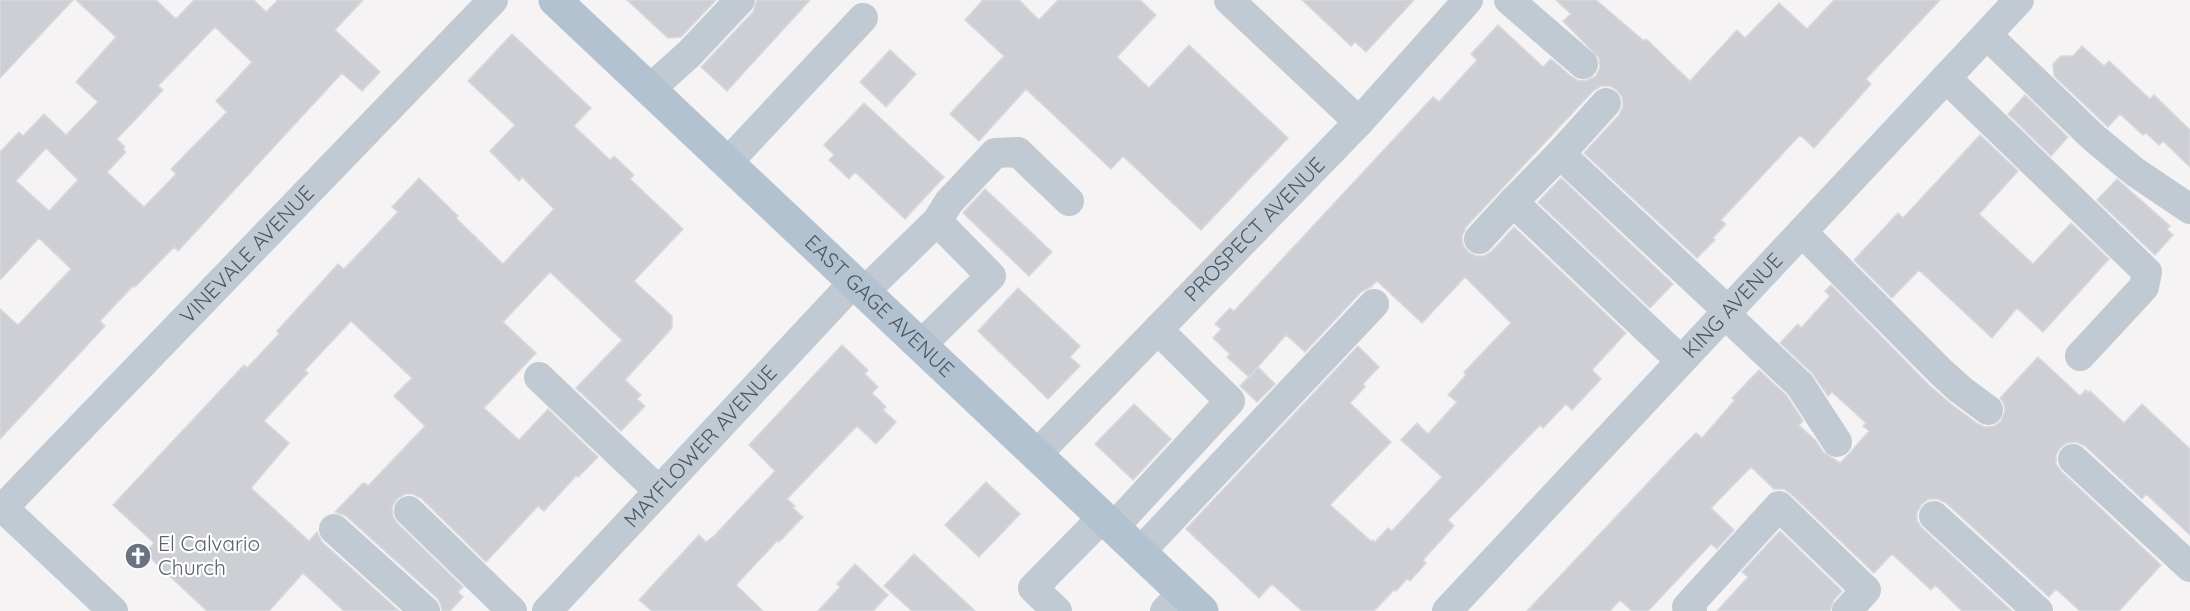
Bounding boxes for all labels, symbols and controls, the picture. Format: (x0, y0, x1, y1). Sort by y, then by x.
street label: PROSPECT AVENUE (1178, 151, 1330, 306)
street label: VINEVALE AVENUE (174, 180, 319, 329)
street label: EAST GAGE AVENUE (800, 229, 960, 382)
street label: KING AVENUE (1676, 247, 1788, 363)
street label: MAYFLOWER AVENUE (618, 359, 782, 532)
place label: El Calvario Church (158, 530, 260, 580)
church icon: El Calvario Church (123, 541, 153, 571)

